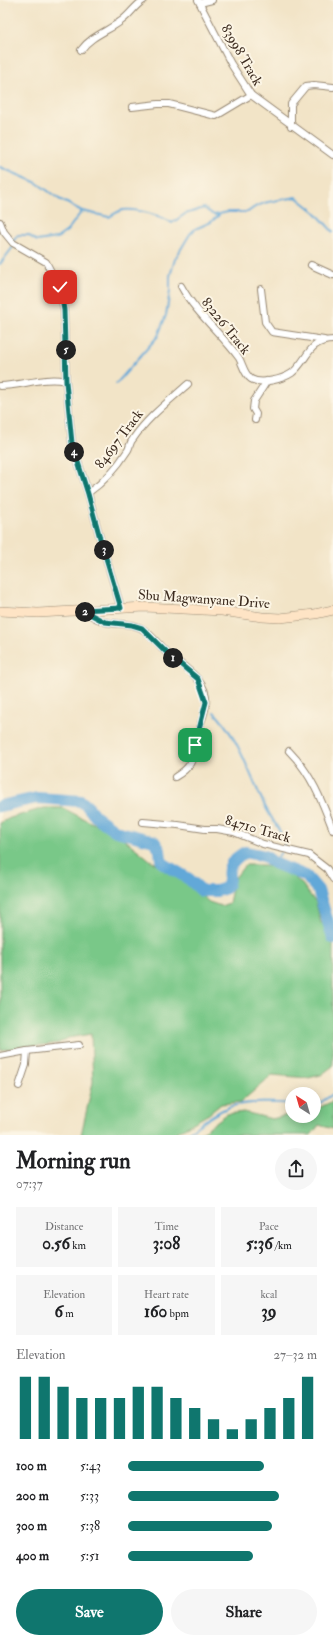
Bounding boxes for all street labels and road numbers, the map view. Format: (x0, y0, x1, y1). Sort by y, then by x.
street label: 83998 Track (218, 21, 267, 89)
street label: 83226 Track (198, 294, 254, 358)
street label: 84697 Track (91, 406, 147, 472)
street label: Sbu Magwanyane Drive (137, 586, 271, 613)
street label: 84710 Track (223, 812, 293, 847)

